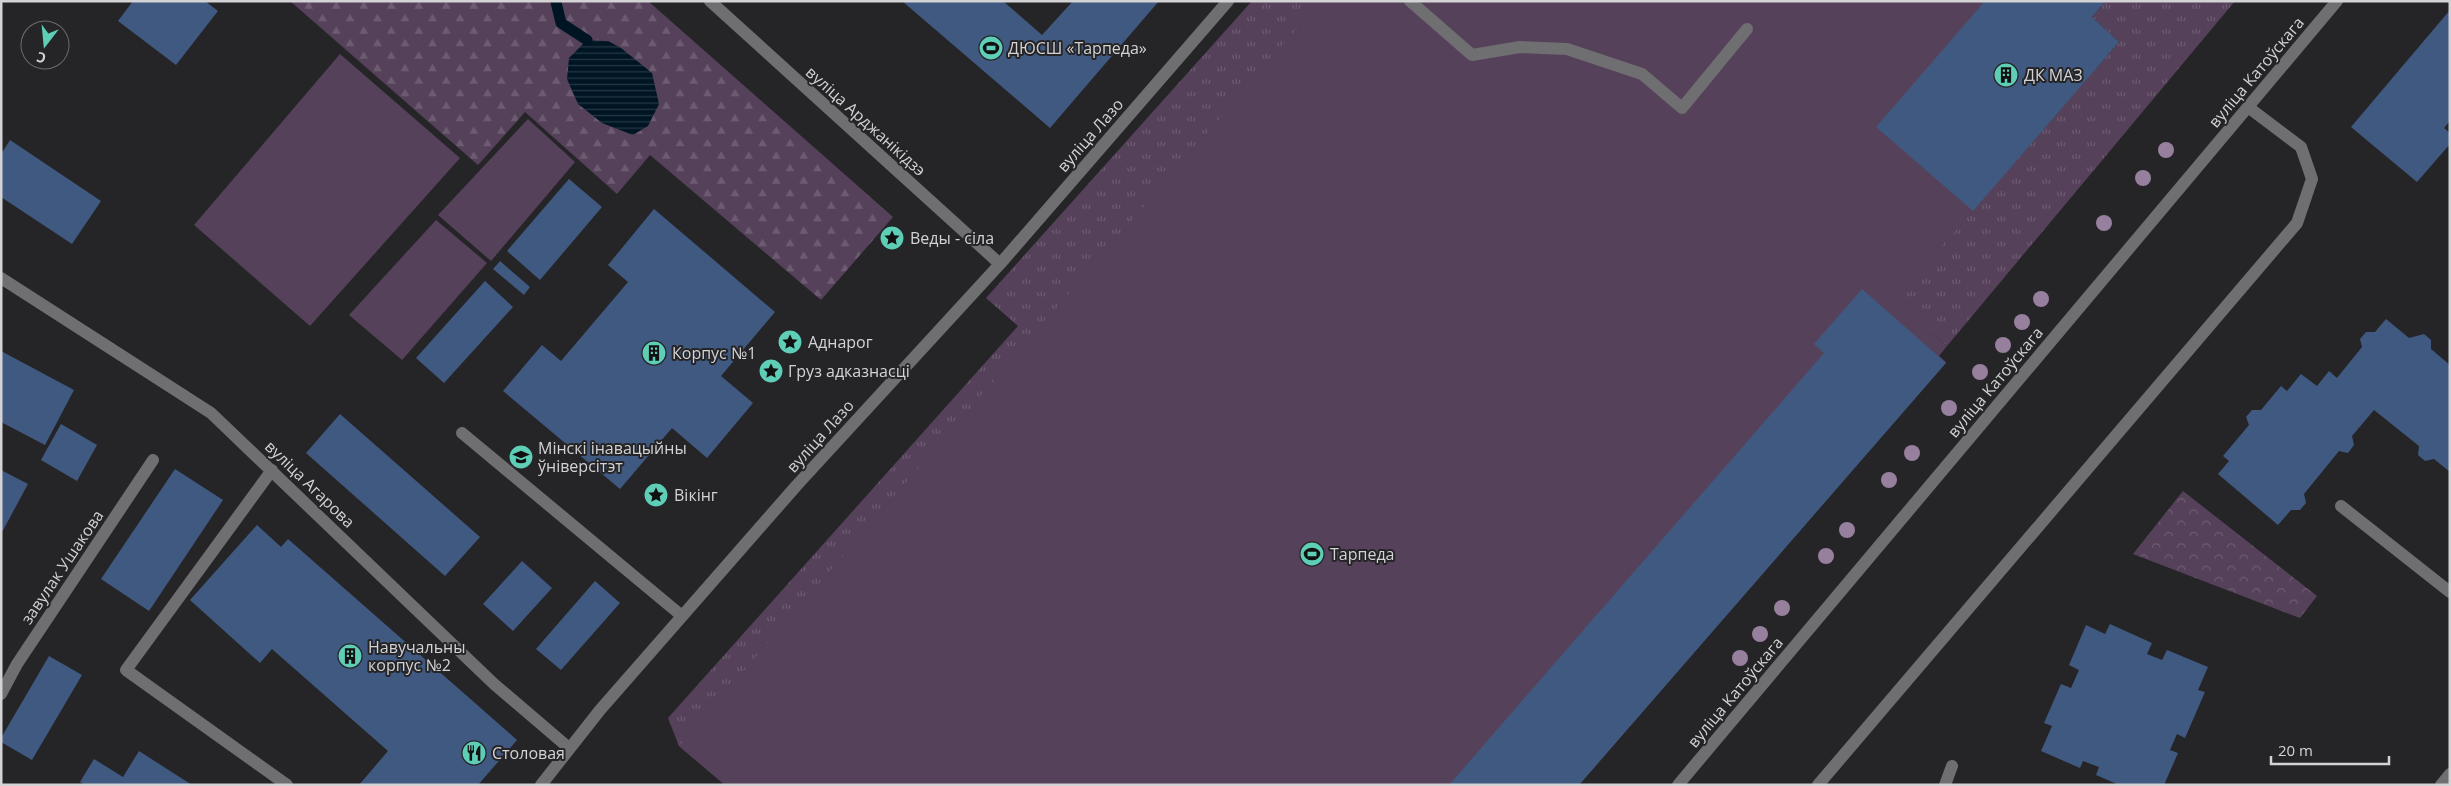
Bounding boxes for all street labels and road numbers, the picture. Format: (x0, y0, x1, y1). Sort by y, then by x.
street label: вуліца Катоўскага (2203, 12, 2309, 132)
street label: вуліца Арджанікідзэ (801, 61, 931, 181)
street label: вуліца Лазо (1052, 93, 1128, 177)
street label: вуліца Катоўскага (1942, 322, 2048, 442)
street label: вуліца Лазо (781, 395, 859, 477)
street label: вуліца Агарова (260, 435, 360, 533)
street label: завулак Ушакова (16, 506, 108, 628)
street label: вуліца Катоўскага (1682, 632, 1788, 752)

